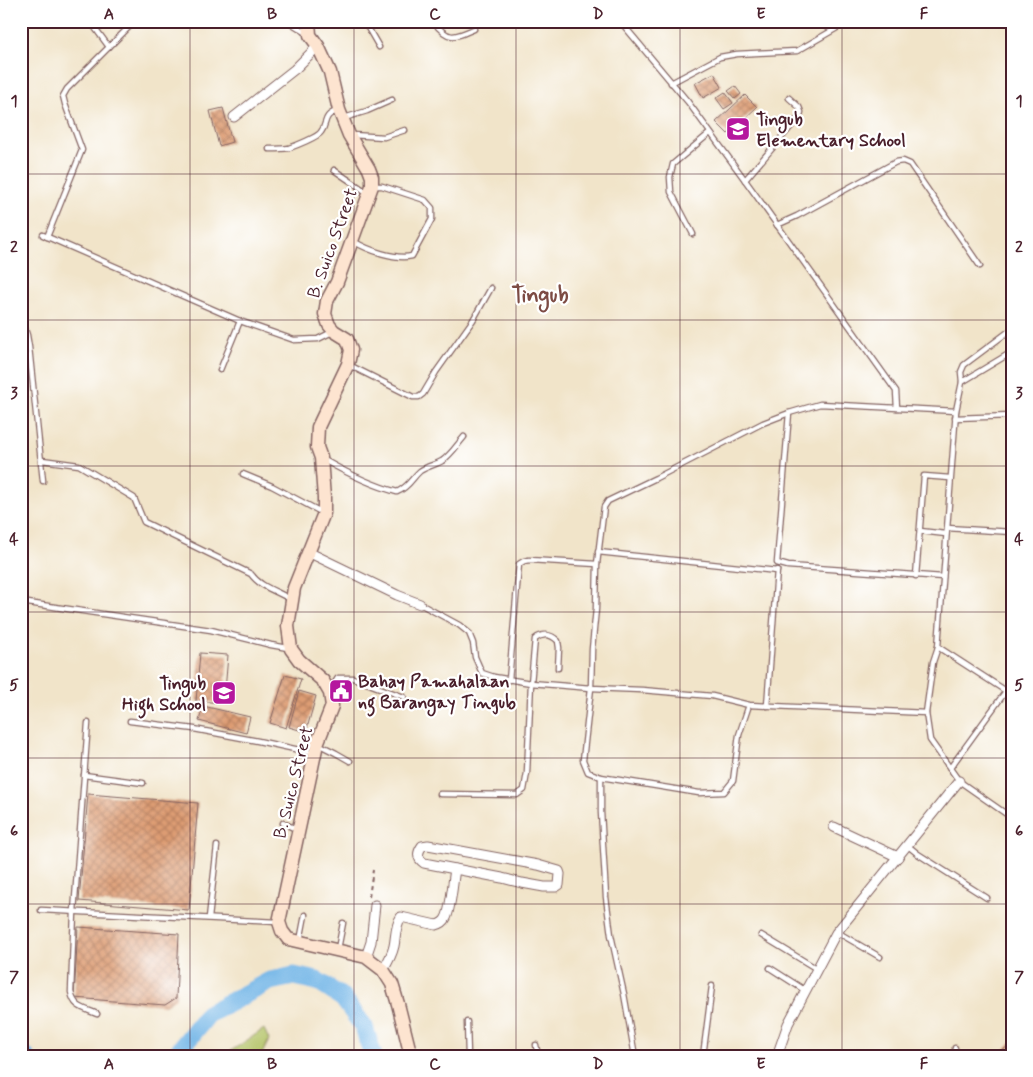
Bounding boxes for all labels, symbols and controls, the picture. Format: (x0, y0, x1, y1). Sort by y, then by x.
text: A (104, 4, 114, 25)
text: B (267, 4, 277, 25)
text: C (429, 4, 441, 25)
text: D (592, 4, 604, 25)
text: E (756, 4, 766, 25)
text: F (920, 4, 929, 25)
text: 1 (10, 91, 18, 112)
text: 1 (1015, 91, 1023, 112)
place label: Tingub Elementary School (756, 108, 906, 153)
school or university icon: Tingub Elementary School (725, 116, 751, 142)
street label: B. Suico Street (302, 185, 364, 302)
text: 2 (10, 237, 18, 258)
text: 2 (1015, 237, 1023, 258)
district label: Tingub (511, 282, 569, 313)
text: 3 (10, 383, 18, 404)
text: 3 (1015, 383, 1023, 404)
text: 4 (9, 529, 19, 550)
text: 4 (1014, 529, 1024, 550)
place label: Bahay Pamahalaan ng Barangay Tingub (358, 670, 516, 717)
place label: Tingub High School (122, 672, 206, 719)
text: 5 (9, 675, 19, 696)
text: 5 (1014, 675, 1024, 696)
public building icon: Bahay Pamahalaan ng Barangay Tingub (328, 678, 354, 704)
school or university icon: Tingub High School (211, 680, 237, 706)
street label: B. Suico Street (268, 723, 320, 841)
text: 6 (10, 821, 18, 842)
text: 6 (1015, 821, 1023, 842)
text: 7 (9, 967, 19, 988)
text: 7 (1014, 967, 1024, 988)
text: A (104, 1054, 114, 1075)
text: B (267, 1054, 277, 1075)
text: C (429, 1054, 441, 1075)
text: D (592, 1054, 604, 1075)
text: E (756, 1054, 766, 1075)
text: F (920, 1054, 929, 1075)

